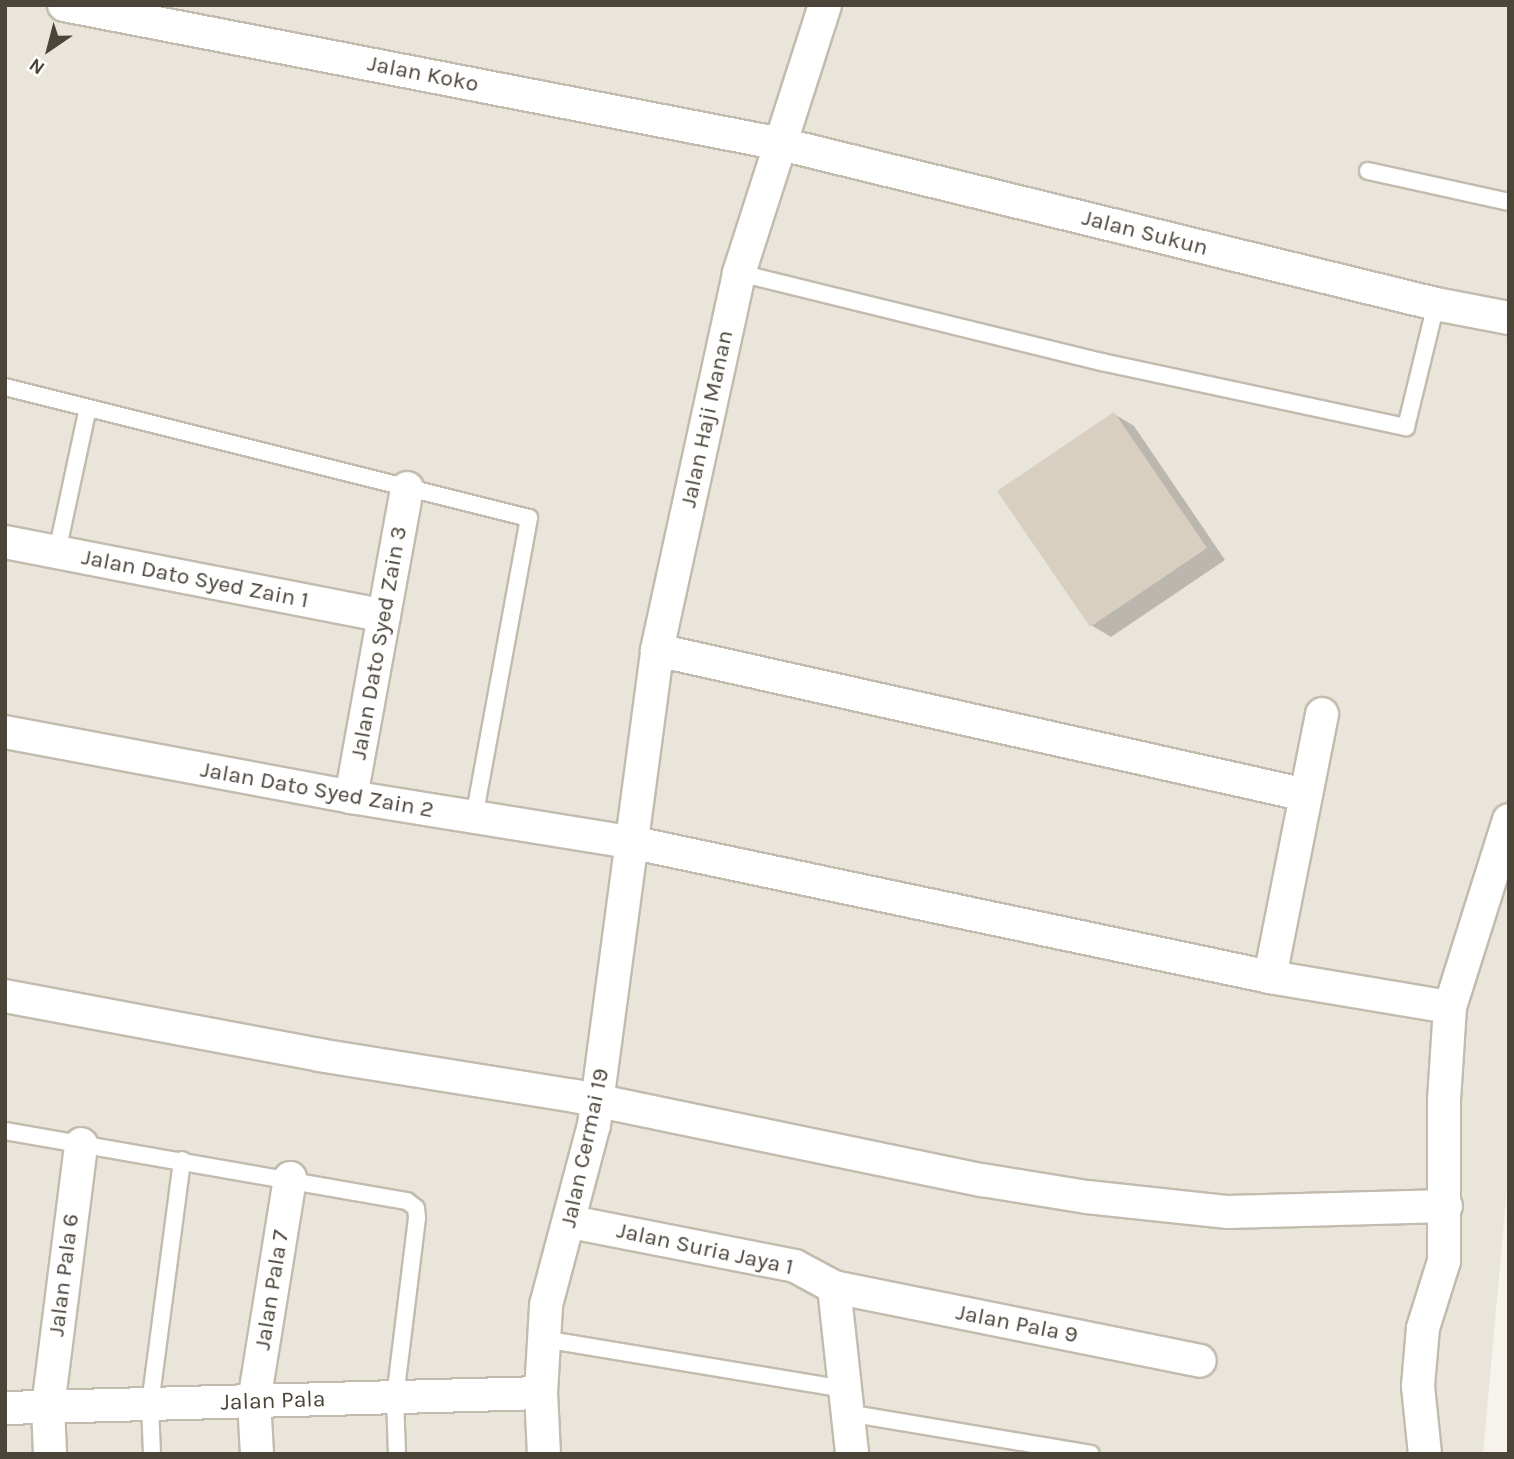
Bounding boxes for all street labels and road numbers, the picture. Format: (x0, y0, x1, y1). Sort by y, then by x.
street label: Jalan Koko (365, 50, 481, 98)
street label: Jalan Sukun (1079, 204, 1211, 262)
street label: Jalan Haji Manan (675, 328, 739, 510)
street label: Jalan Dato Syed Zain 3 (345, 524, 413, 762)
street label: Jalan Dato Syed Zain 1 (79, 543, 311, 615)
street label: Jalan Dato Syed Zain 2 (198, 756, 436, 824)
street label: Jalan Cermai 19 (555, 1066, 615, 1230)
street label: Jalan Pala 6 (43, 1212, 85, 1338)
street label: Jalan Suria Jaya 1 (614, 1217, 796, 1281)
street label: Jalan Pala 7 (249, 1228, 295, 1352)
street label: Jalan Pala 9 (954, 1299, 1080, 1349)
street label: Jalan Pala (220, 1385, 326, 1417)

